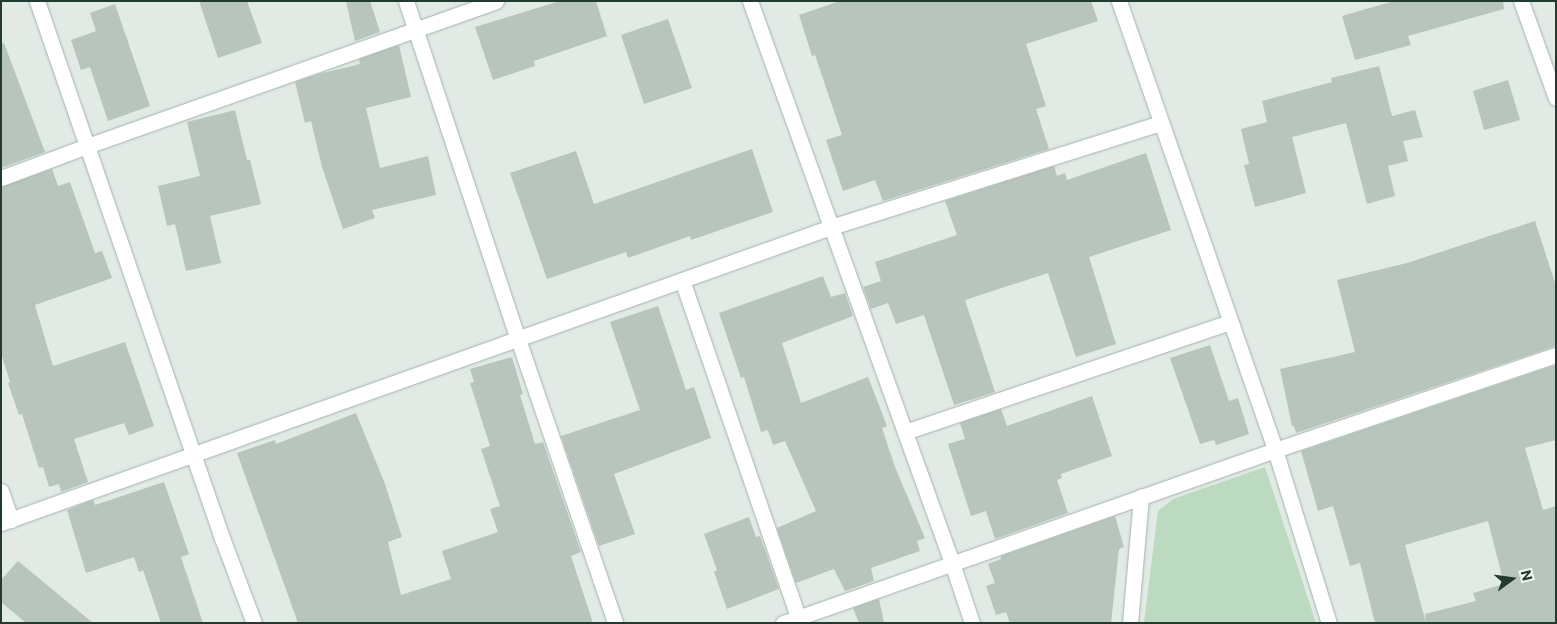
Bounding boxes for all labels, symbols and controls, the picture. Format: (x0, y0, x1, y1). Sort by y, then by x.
north arrow (1487, 554, 1537, 604)
text: N (1518, 568, 1537, 582)

